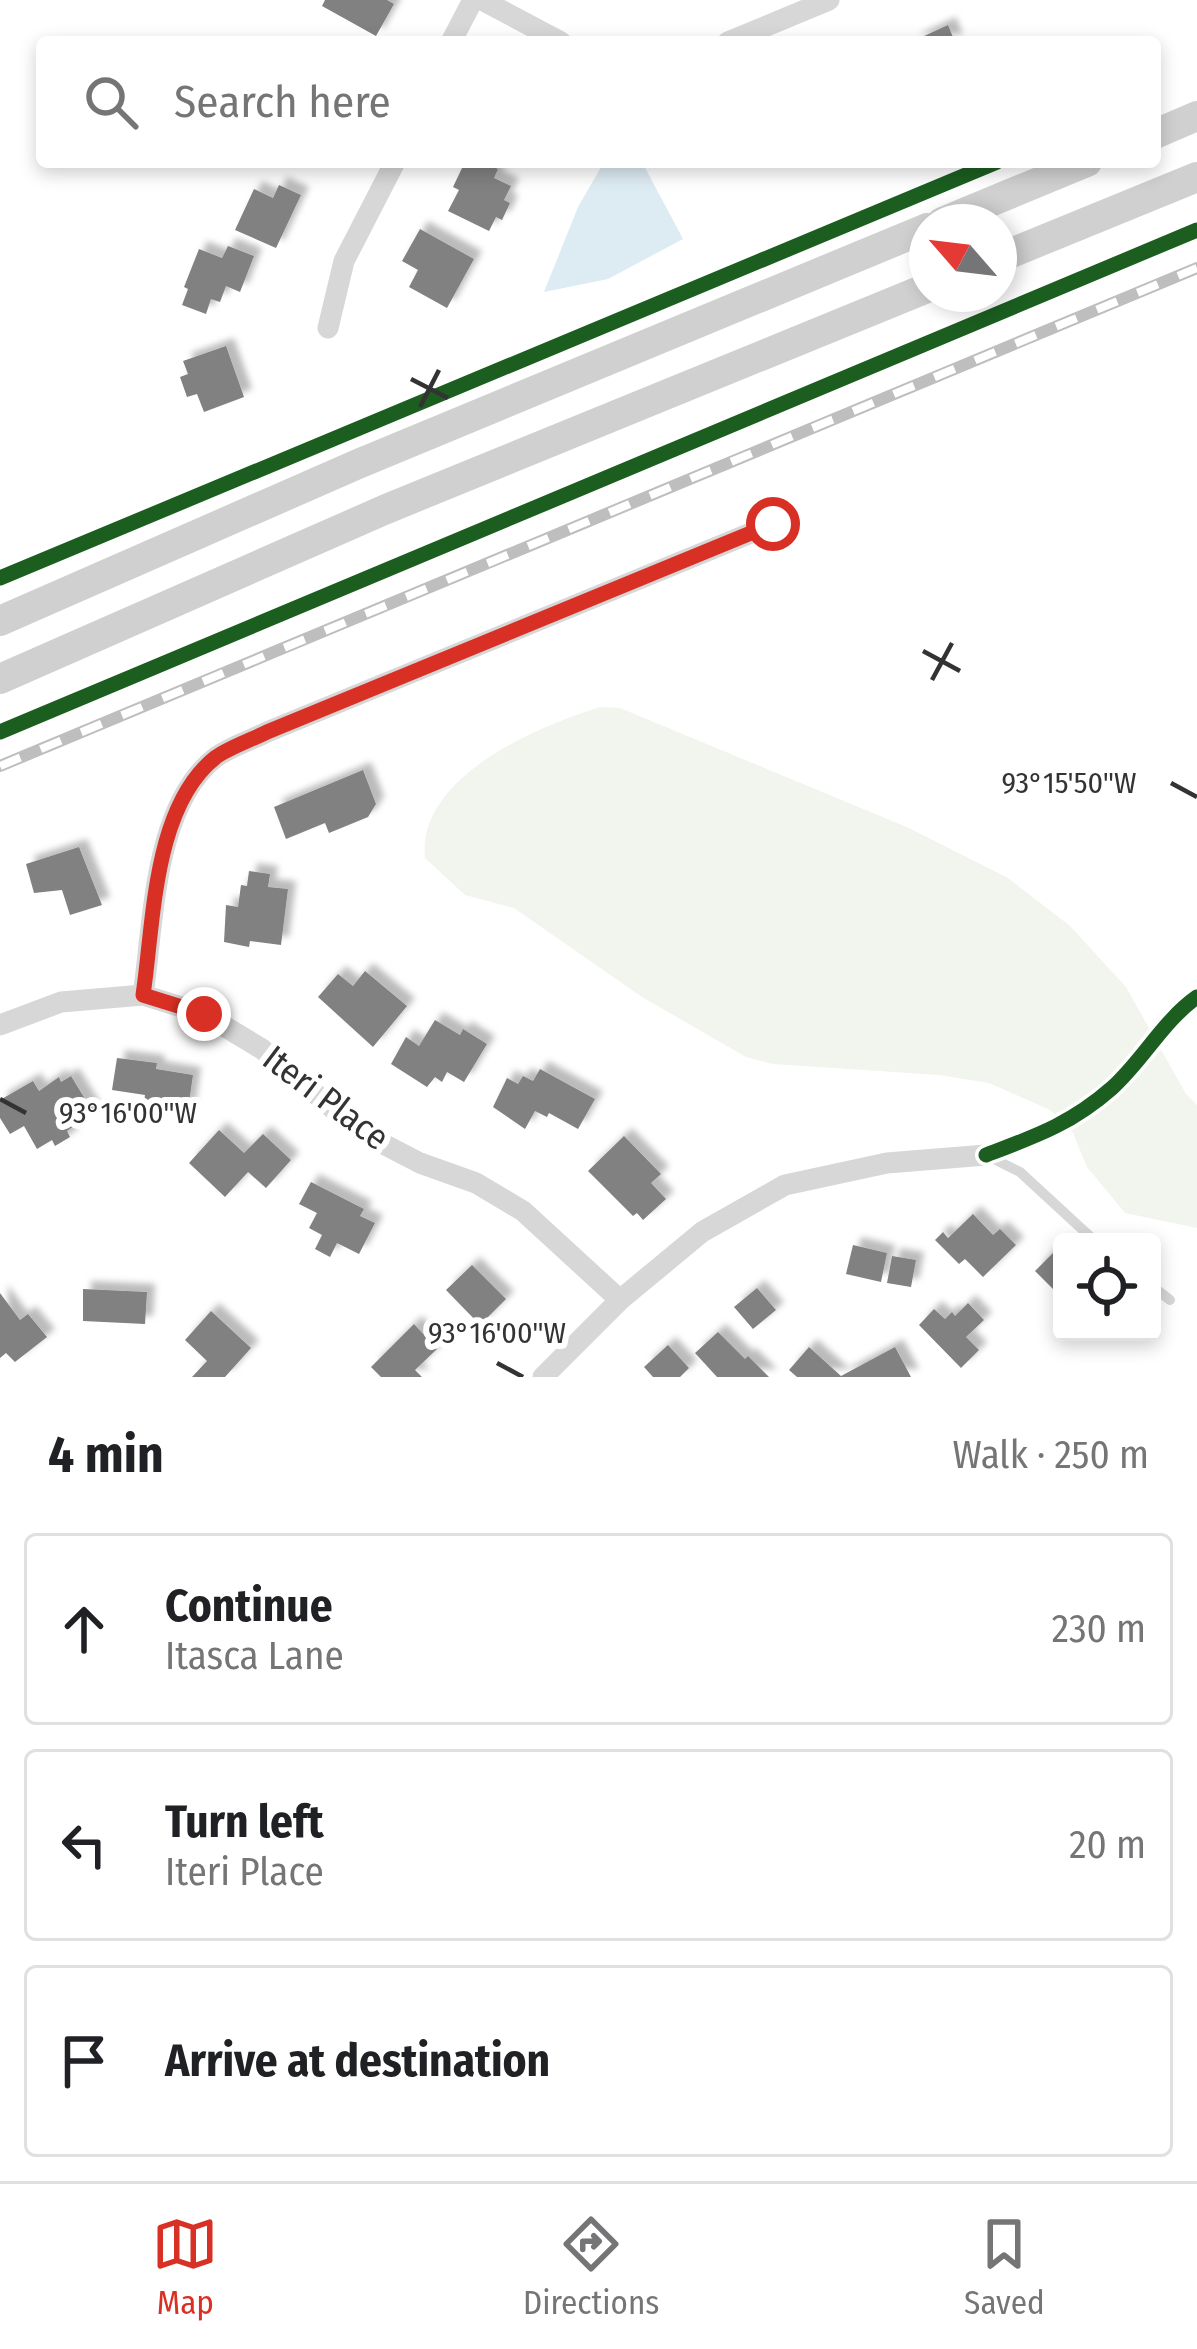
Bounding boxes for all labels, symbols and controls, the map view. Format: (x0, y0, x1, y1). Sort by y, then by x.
search box (36, 36, 1161, 168)
icon: search (78, 69, 144, 135)
text: Search here (174, 75, 391, 129)
north arrow (909, 204, 1017, 312)
route start (746, 497, 800, 551)
text: 93°15'50"W (1001, 765, 1137, 801)
route end (177, 987, 231, 1041)
street label: Iteri Place (254, 1036, 398, 1160)
text: 93°16'00"W (59, 1095, 197, 1131)
map controls (1053, 1233, 1161, 1341)
button: locate (1053, 1233, 1161, 1341)
text: 93°16'00"W (428, 1315, 566, 1351)
text: 4 min (48, 1424, 164, 1486)
text: Walk · 250 m (953, 1432, 1149, 1478)
text: Continue (165, 1579, 333, 1633)
icon: ahead (51, 1596, 117, 1662)
text: 230 m (1052, 1606, 1146, 1652)
text: Itasca Lane (165, 1633, 344, 1679)
text: Turn left (165, 1795, 324, 1849)
icon: left (51, 1812, 117, 1878)
text: 20 m (1069, 1822, 1146, 1868)
text: Iteri Place (165, 1849, 324, 1895)
icon: arrive (51, 2028, 117, 2094)
text: Arrive at destination (165, 2034, 550, 2088)
tab: Map (152, 2211, 218, 2323)
tab: Directions (523, 2211, 659, 2323)
tab: Saved (964, 2211, 1045, 2323)

